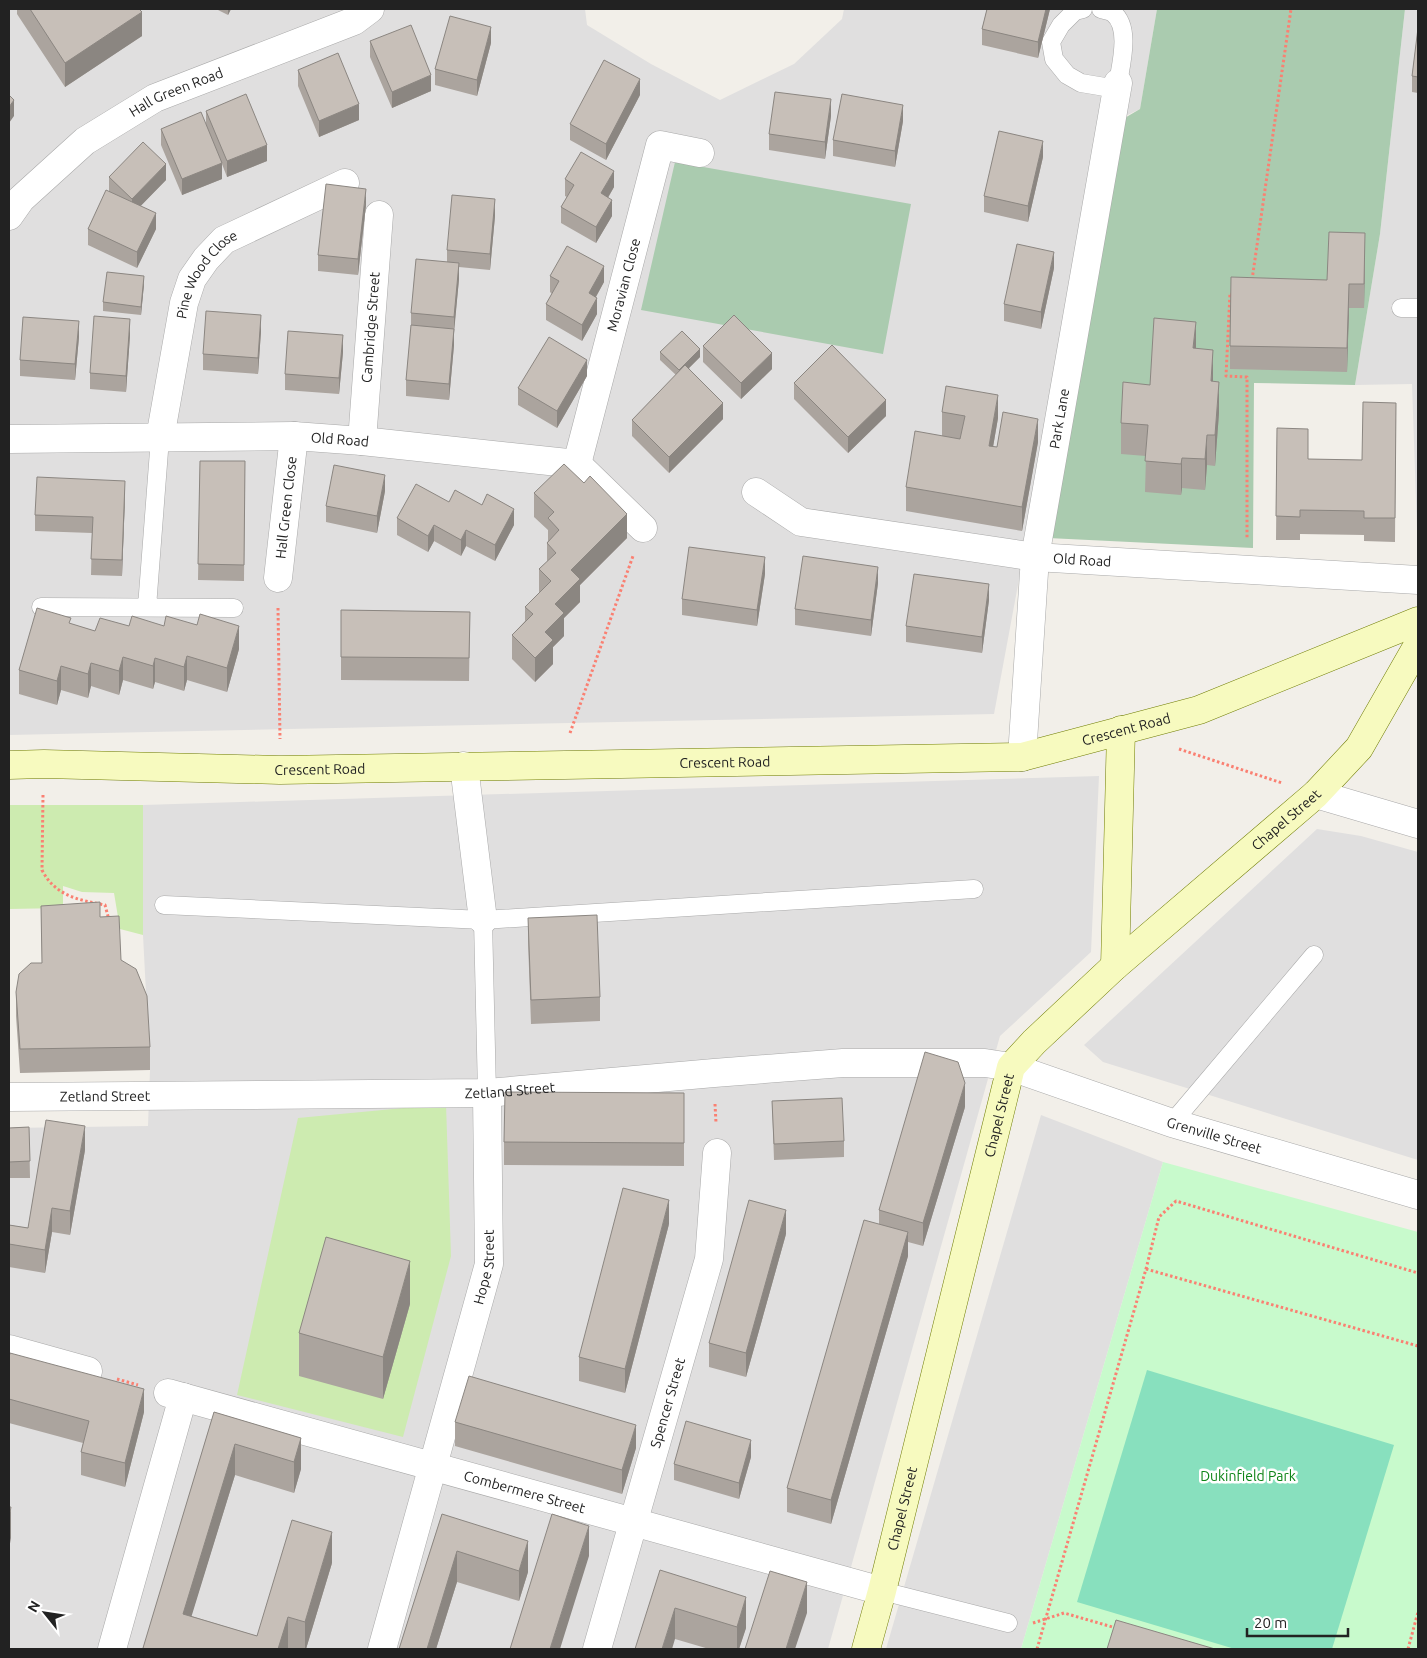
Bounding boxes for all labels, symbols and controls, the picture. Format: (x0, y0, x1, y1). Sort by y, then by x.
street label: Hall Green Road (126, 64, 225, 120)
street label: Pine Wood Close (173, 227, 240, 320)
street label: Moravian Close (604, 237, 643, 333)
street label: Cambridge Street (358, 271, 383, 383)
street label: Park Lane (1046, 387, 1072, 450)
street label: Old Road (310, 429, 370, 450)
street label: Hall Green Close (272, 455, 300, 560)
street label: Old Road (1053, 550, 1112, 570)
street label: Crescent Road (1080, 710, 1172, 749)
street label: Crescent Road (679, 753, 770, 771)
street label: Crescent Road (274, 761, 366, 778)
street label: Chapel Street (1248, 786, 1325, 854)
street label: Chapel Street (981, 1071, 1017, 1159)
street label: Zetland Street (465, 1079, 556, 1101)
street label: Zetland Street (60, 1088, 151, 1105)
street label: Grenville Street (1165, 1114, 1264, 1157)
street label: Hope Street (470, 1229, 497, 1306)
street label: Spencer Street (647, 1356, 688, 1450)
street label: Chapel Street (884, 1465, 920, 1552)
street label: Combermere Street (462, 1467, 588, 1516)
park label: Dukinfield Park (1200, 1468, 1296, 1484)
north arrow (20, 1588, 70, 1638)
text: N (24, 1598, 43, 1615)
scale bar (1247, 1606, 1348, 1638)
text: 20 m (1254, 1614, 1287, 1631)

